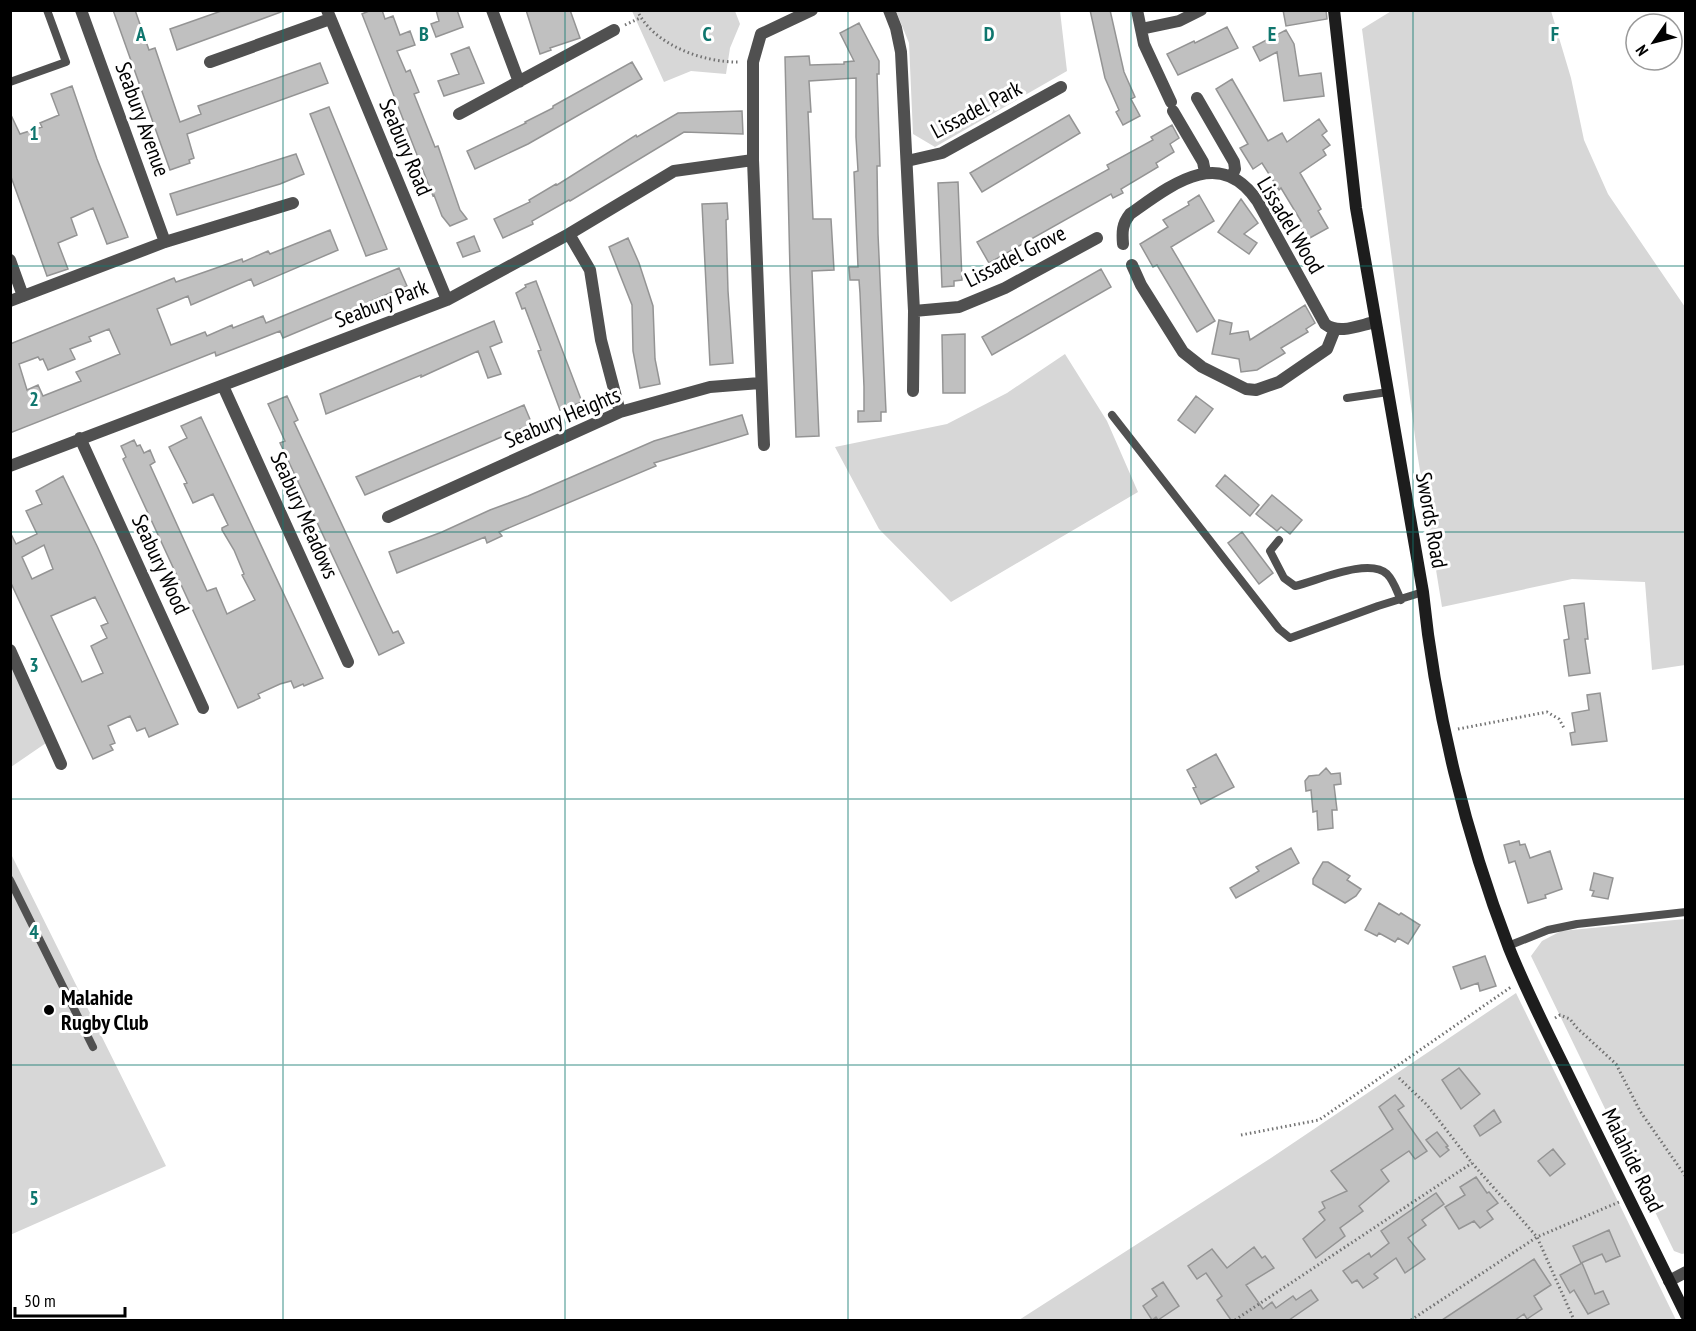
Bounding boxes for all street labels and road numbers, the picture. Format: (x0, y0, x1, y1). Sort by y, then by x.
street label: Seabury Avenue (109, 58, 177, 180)
street label: Lissadel Park (926, 73, 1027, 145)
street label: Seabury Road (373, 94, 439, 200)
street label: Lissadel Wood (1251, 171, 1331, 279)
street label: Lissadel Grove (960, 219, 1070, 293)
street label: Seabury Park (331, 272, 432, 334)
street label: Seabury Heights (500, 380, 624, 454)
street label: Seabury Meadows (265, 447, 345, 583)
street label: Swords Road (1410, 470, 1454, 570)
street label: Seabury Wood (126, 510, 196, 618)
street label: Malahide Road (1596, 1104, 1670, 1216)

